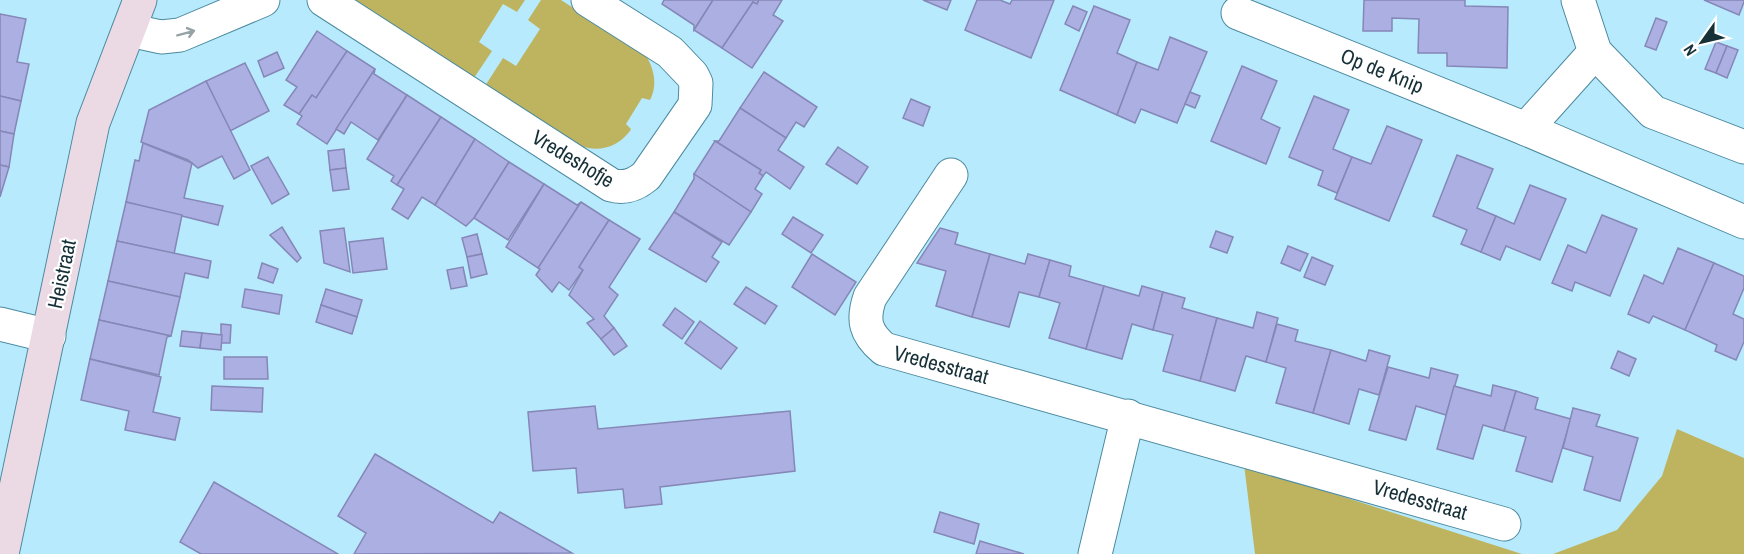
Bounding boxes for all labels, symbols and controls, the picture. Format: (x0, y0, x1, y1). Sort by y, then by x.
north arrow (1672, 12, 1732, 72)
one-way arrow (176, 26, 195, 38)
text: N (1678, 40, 1701, 60)
street label: Op de Knip (1336, 41, 1428, 100)
street label: Vredeshofje (527, 123, 620, 195)
street label: Heistraat (40, 237, 83, 311)
street label: Vredesstraat (891, 338, 992, 391)
street label: Vredesstraat (1370, 472, 1471, 527)

